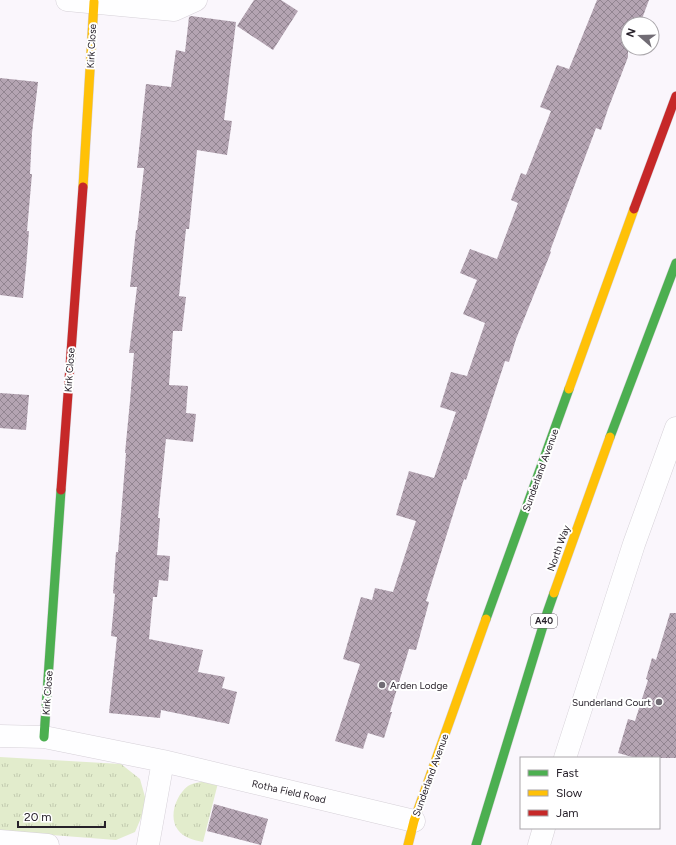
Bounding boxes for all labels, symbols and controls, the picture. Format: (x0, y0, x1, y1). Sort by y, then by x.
north arrow (620, 16, 660, 56)
street label: Kirk Close (84, 23, 99, 69)
text: N (624, 27, 639, 39)
street label: Kirk Close (61, 347, 78, 393)
street label: Sunderland Avenue (519, 427, 562, 513)
street label: North Way (544, 523, 573, 573)
road number: A40 (531, 614, 557, 628)
street label: Kirk Close (39, 670, 56, 716)
place label: Arden Lodge (390, 679, 448, 692)
marker: Arden Lodge (377, 680, 387, 690)
place label: Sunderland Court (572, 696, 651, 709)
marker: Sunderland Court (654, 697, 664, 707)
street label: Sunderland Avenue (409, 732, 452, 818)
legend (520, 757, 660, 829)
text: Fast (556, 766, 579, 780)
street label: Rotha Field Road (251, 777, 327, 806)
text: Slow (556, 786, 583, 800)
scale bar (18, 803, 105, 829)
text: Jam (556, 806, 579, 820)
text: 20 m (24, 810, 52, 824)

